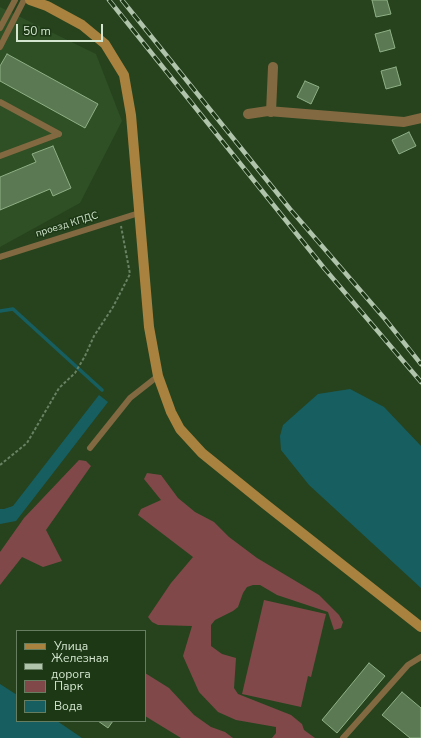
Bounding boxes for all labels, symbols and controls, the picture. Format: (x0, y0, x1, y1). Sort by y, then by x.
scale bar (18, 16, 105, 42)
text: 50 m (23, 23, 51, 39)
street label: проезд КПДС (34, 210, 100, 240)
legend (16, 630, 146, 722)
text: Улица (54, 638, 88, 654)
text: Железная дорога (51, 650, 109, 682)
text: Парк (54, 678, 83, 694)
text: Вода (54, 698, 82, 714)

